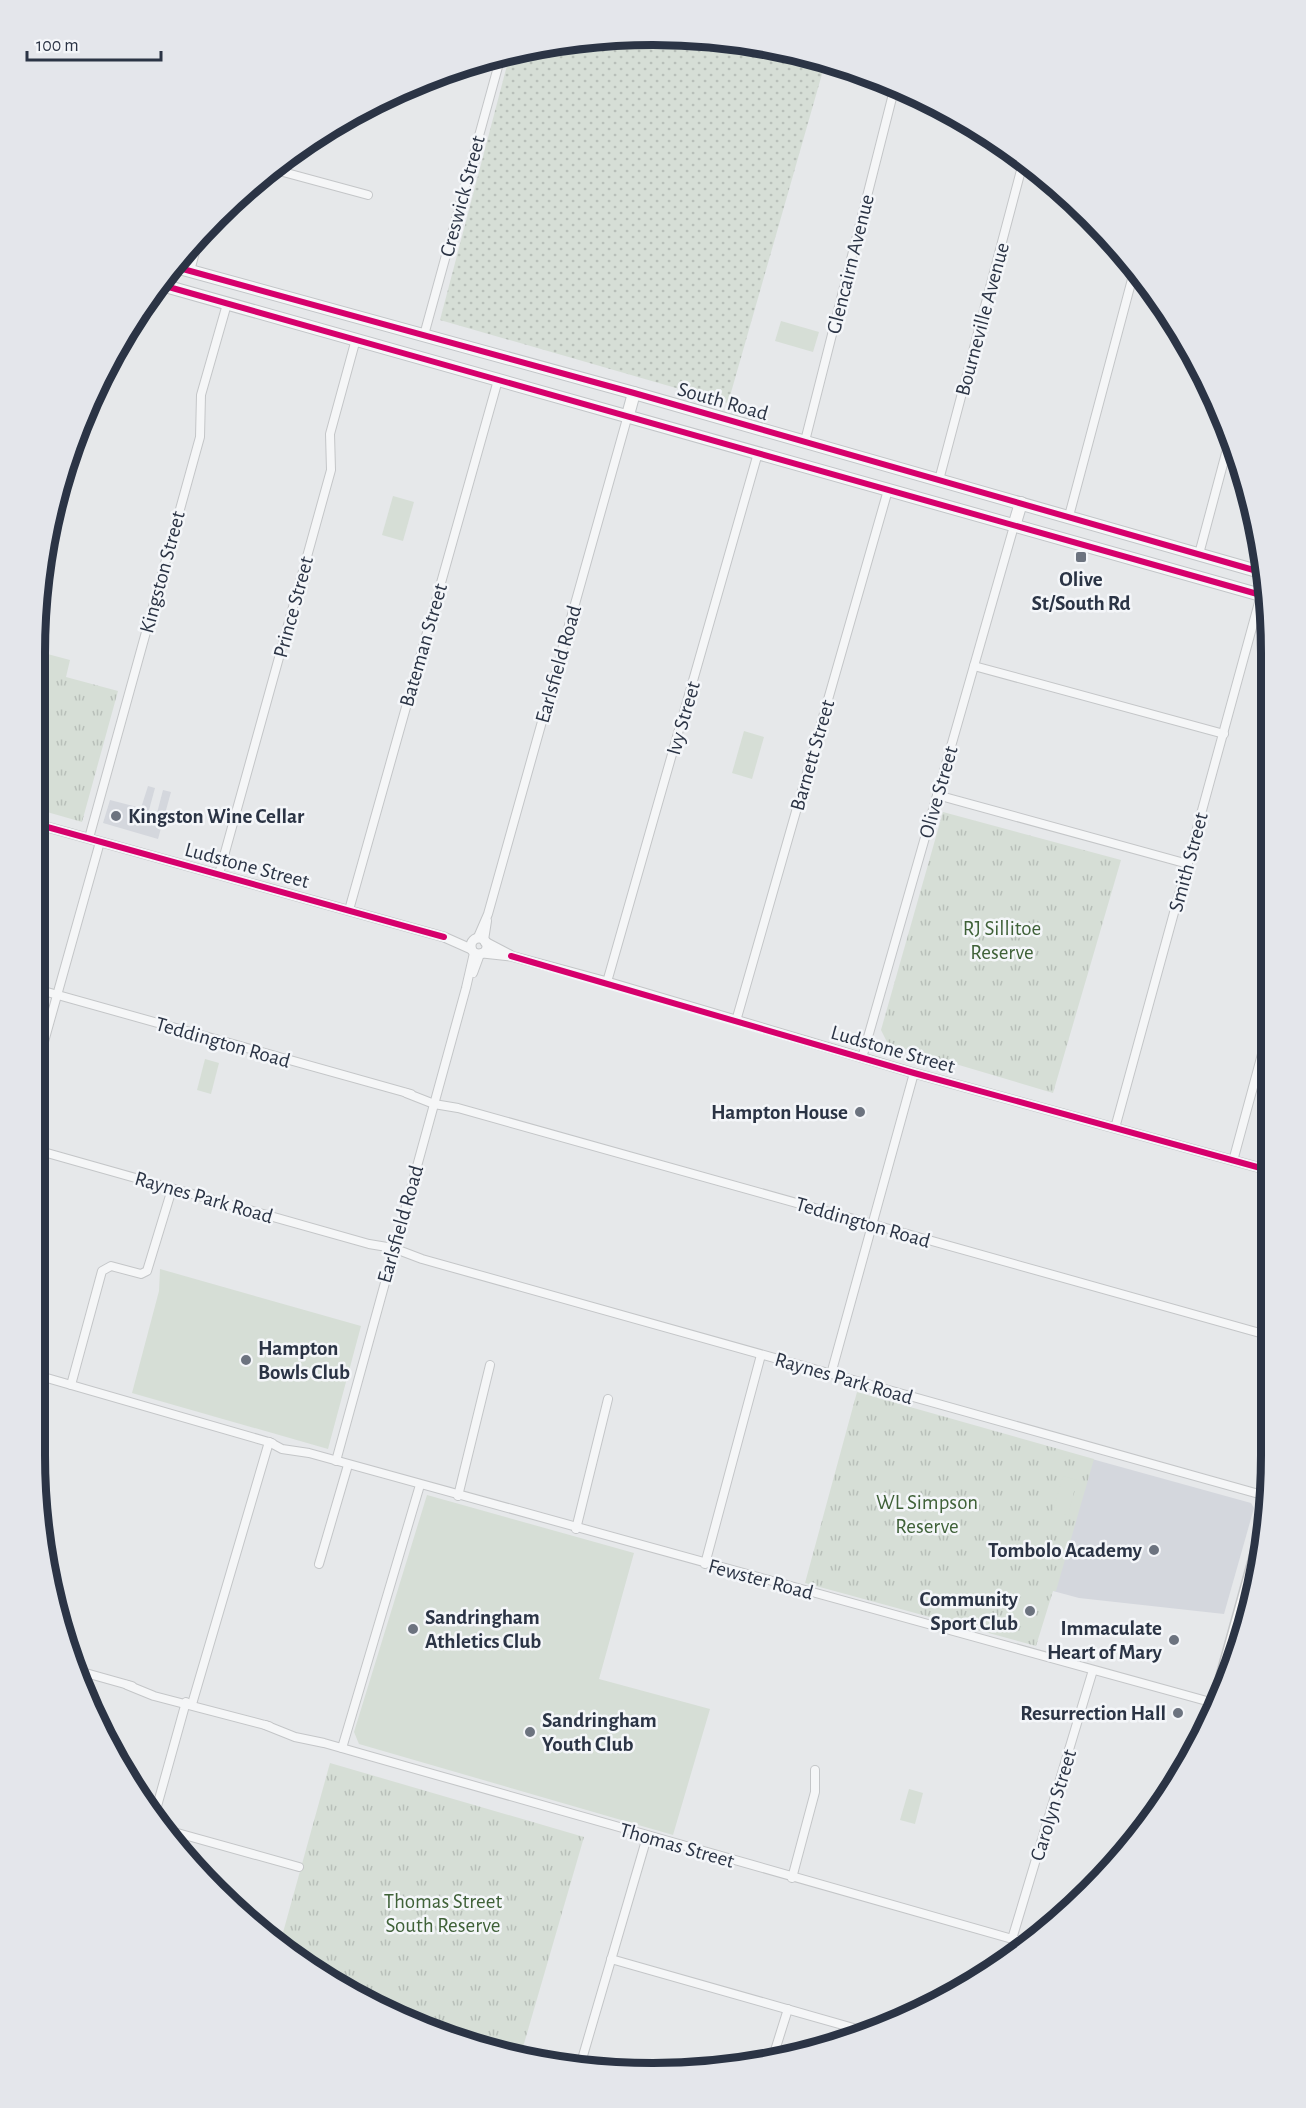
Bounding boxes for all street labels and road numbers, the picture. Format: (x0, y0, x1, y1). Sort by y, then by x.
street label: Creswick Street (436, 133, 489, 259)
street label: Glencairn Avenue (823, 192, 878, 336)
street label: Bourneville Avenue (952, 240, 1013, 398)
street label: South Road (675, 379, 771, 424)
street label: Kingston Street (136, 508, 189, 636)
street label: Prince Street (270, 554, 317, 660)
street label: Bateman Street (396, 581, 451, 709)
street label: Earlsfield Road (532, 603, 585, 725)
street label: Ivy Street (663, 679, 704, 757)
street label: Barnett Street (787, 697, 838, 813)
street label: Olive Street (915, 743, 962, 841)
street label: Smith Street (1165, 810, 1212, 914)
street label: Ludstone Street (182, 839, 312, 892)
street label: Teddington Road (153, 1013, 293, 1072)
street label: Ludstone Street (828, 1022, 958, 1077)
street label: Earlsfield Road (374, 1163, 427, 1285)
street label: Raynes Park Road (132, 1168, 276, 1227)
street label: Teddington Road (793, 1193, 933, 1252)
street label: Raynes Park Road (772, 1349, 916, 1408)
street label: Fewster Road (706, 1555, 816, 1604)
street label: Carolyn Street (1027, 1747, 1080, 1863)
street label: Thomas Street (617, 1819, 737, 1872)

